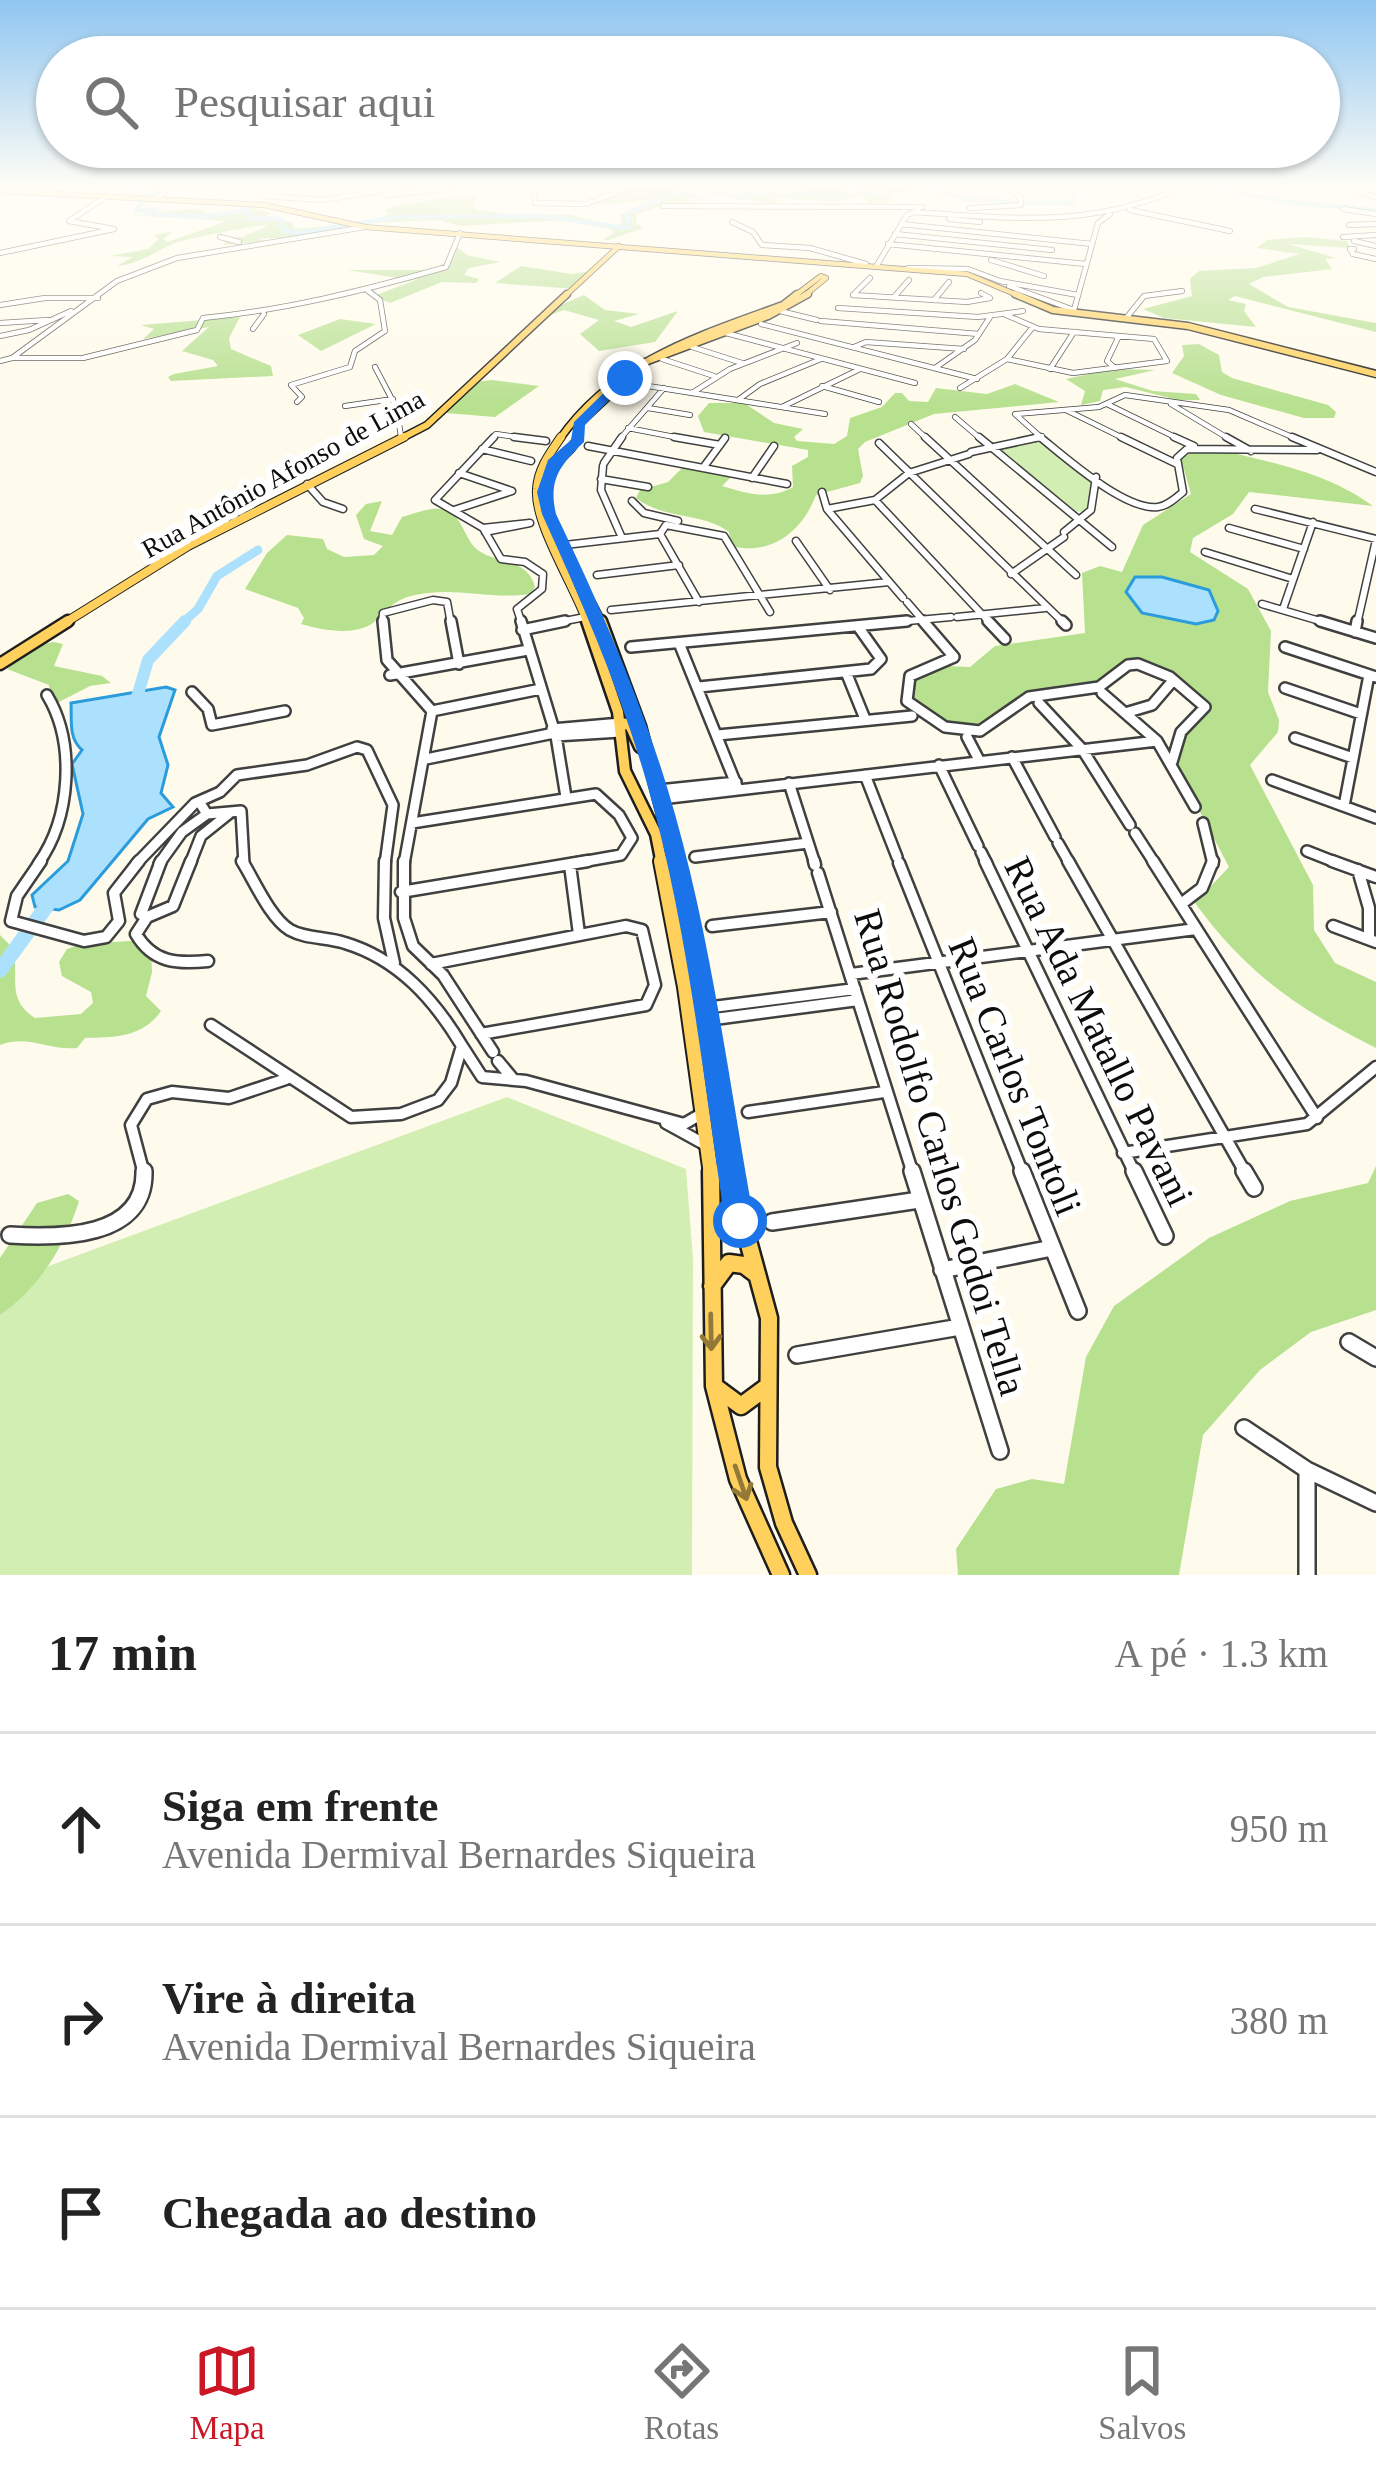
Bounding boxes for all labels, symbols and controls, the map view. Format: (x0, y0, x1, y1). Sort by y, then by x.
search box (36, 36, 1340, 168)
icon: search (78, 69, 144, 135)
text: Pesquisar aqui (174, 77, 435, 127)
route end (598, 351, 652, 405)
street label: Rua Antônio Afonso de Lima (137, 384, 429, 564)
street label: Rua Ada Matallo Pavani (996, 850, 1203, 1213)
street label: Rua Rodolfo Carlos Godoi Tella (846, 904, 1035, 1400)
street label: Rua Carlos Tontoli (940, 931, 1091, 1221)
route start (713, 1194, 767, 1248)
one-way arrow (699, 1312, 722, 1351)
one-way arrow (732, 1464, 753, 1501)
text: 17 min (48, 1625, 197, 1681)
text: A pé · 1.3 km (1115, 1632, 1328, 1675)
text: Siga em frente (162, 1781, 439, 1831)
icon: ahead (48, 1796, 114, 1862)
text: 950 m (1229, 1807, 1328, 1850)
text: Avenida Dermival Bernardes Siqueira (162, 1833, 756, 1876)
text: Vire à direita (162, 1973, 416, 2023)
icon: right (48, 1988, 114, 2054)
text: 380 m (1229, 1999, 1328, 2042)
text: Avenida Dermival Bernardes Siqueira (162, 2025, 756, 2068)
icon: arrive (48, 2180, 114, 2246)
text: Chegada ao destino (162, 2188, 537, 2238)
tab: Mapa (190, 2338, 265, 2447)
tab: Rotas (644, 2338, 719, 2447)
tab: Salvos (1098, 2338, 1186, 2447)

